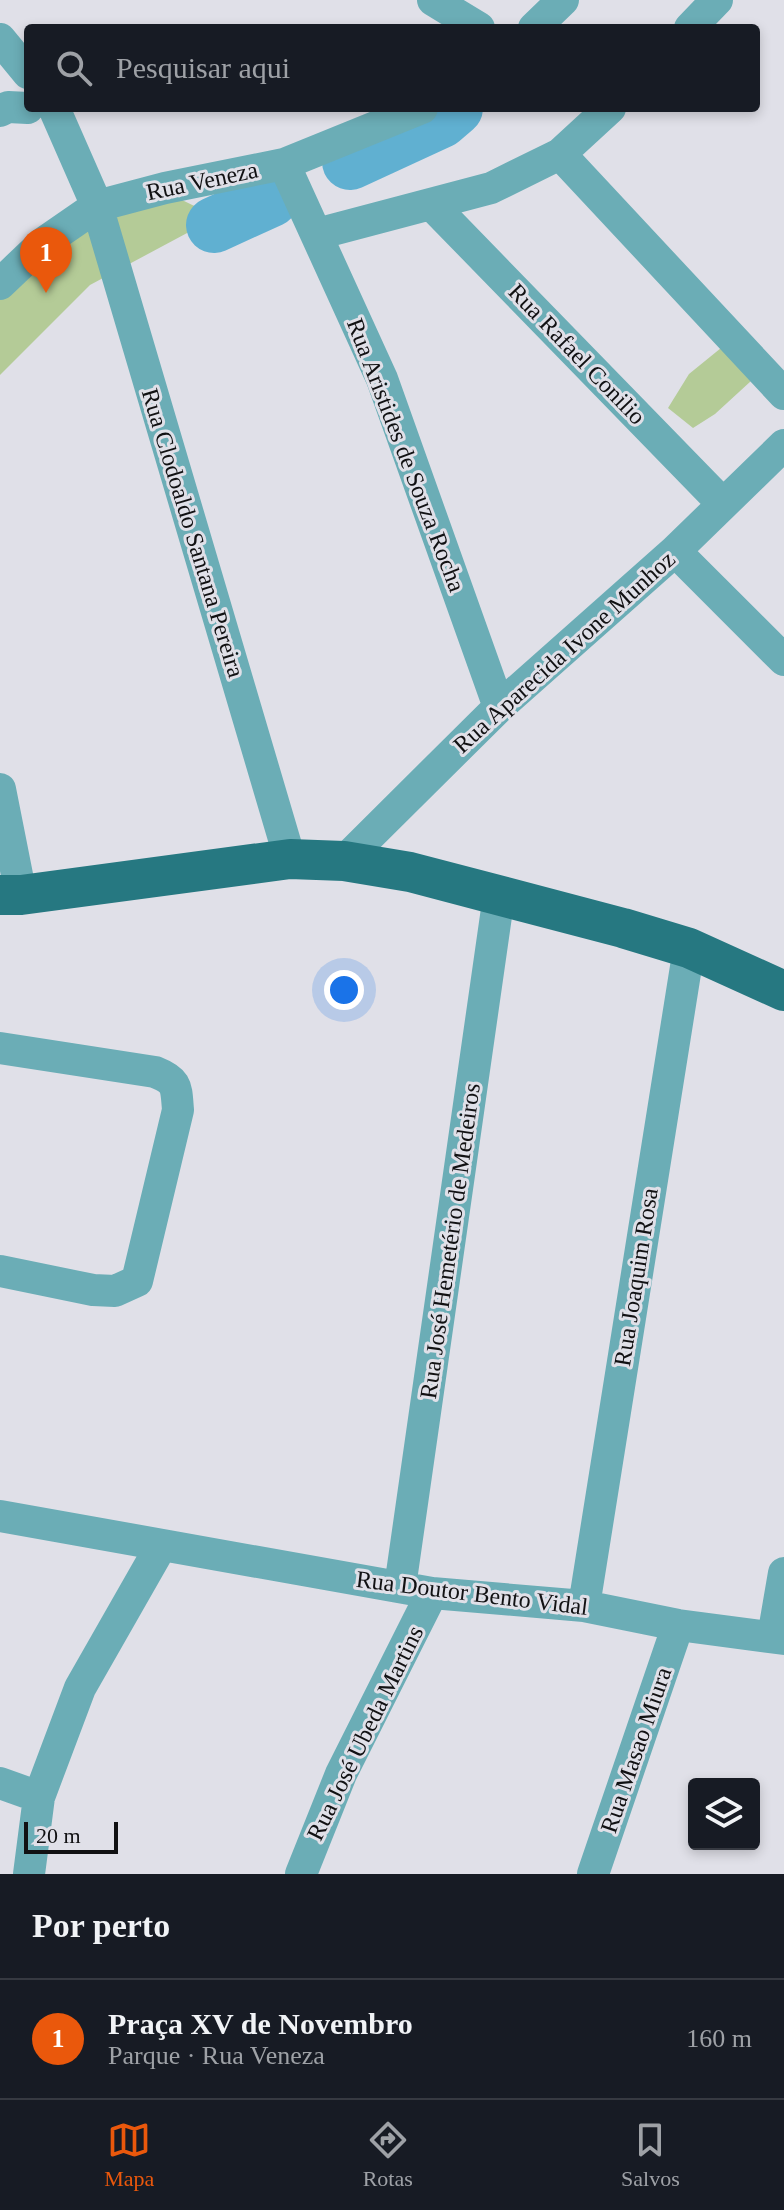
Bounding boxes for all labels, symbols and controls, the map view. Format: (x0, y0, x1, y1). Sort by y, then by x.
search box (24, 24, 760, 112)
icon: search (52, 46, 96, 90)
text: Pesquisar aqui (116, 51, 290, 84)
street label: Rua Veneza (144, 156, 261, 206)
pin: 1 (20, 227, 72, 293)
street label: Rua Rafael Conilio (503, 278, 651, 430)
street label: Rua Aristides de Souza Rocha (342, 315, 470, 596)
street label: Rua Clodoaldo Santana Pereira (137, 385, 249, 681)
street label: Rua Aparecida Ivone Munhoz (448, 546, 680, 758)
your location (324, 970, 364, 1010)
street label: Rua José Hemetério de Medeiros (415, 1081, 485, 1401)
street label: Rua Joaquim Rosa (609, 1186, 663, 1368)
street label: Rua Doutor Bento Vidal (355, 1566, 590, 1620)
street label: Rua José Ubeda Martins (302, 1622, 428, 1844)
street label: Rua Masao Miura (595, 1664, 677, 1836)
map controls (688, 1778, 760, 1850)
button: layers (688, 1778, 760, 1850)
scale bar (24, 1818, 118, 1854)
text: 20 m (36, 1823, 81, 1848)
text: Por perto (32, 1907, 170, 1944)
text: Praça XV de Novembro (108, 2007, 413, 2040)
text: 1 (52, 2024, 65, 2053)
text: 160 m (686, 2024, 752, 2053)
text: Parque · Rua Veneza (108, 2041, 325, 2070)
tab: Mapa (104, 2118, 154, 2192)
tab: Rotas (363, 2118, 413, 2192)
tab: Salvos (621, 2118, 680, 2192)

